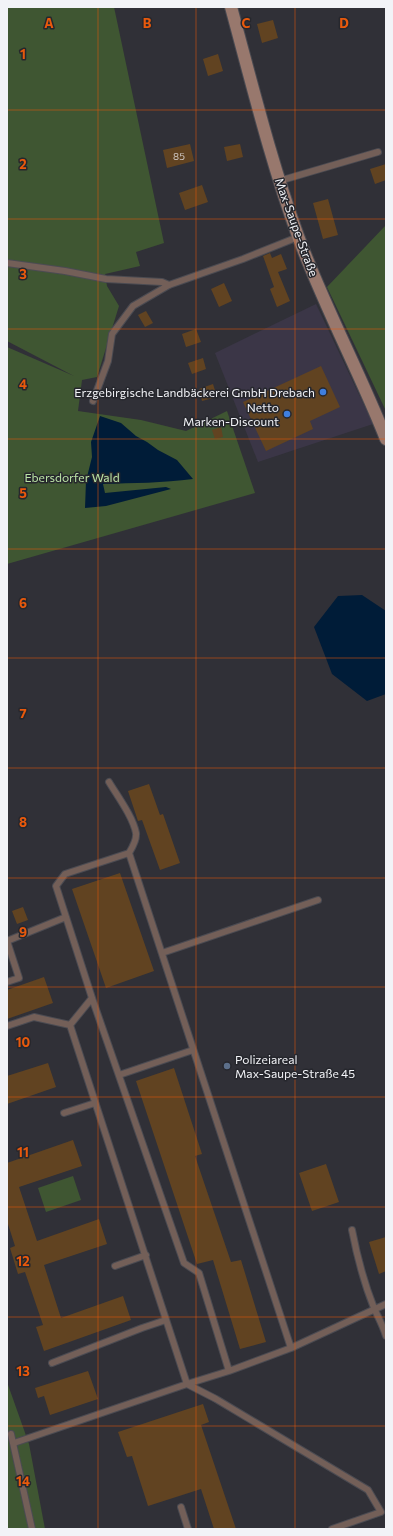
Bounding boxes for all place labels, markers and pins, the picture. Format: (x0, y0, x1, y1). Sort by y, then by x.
place label: Erzgebirgische Landbäckerei GmbH Drebach (74, 385, 315, 399)
marker: Erzgebirgische Landbäckerei GmbH Drebach (318, 387, 328, 397)
place label: Netto Marken-Discount (183, 400, 279, 428)
marker: Netto Marken-Discount (282, 409, 292, 419)
place label: Polizeiareal Max-Saupe-Straße 45 (235, 1052, 355, 1080)
marker: Polizeiareal Max-Saupe-Straße 45 (222, 1061, 232, 1071)

